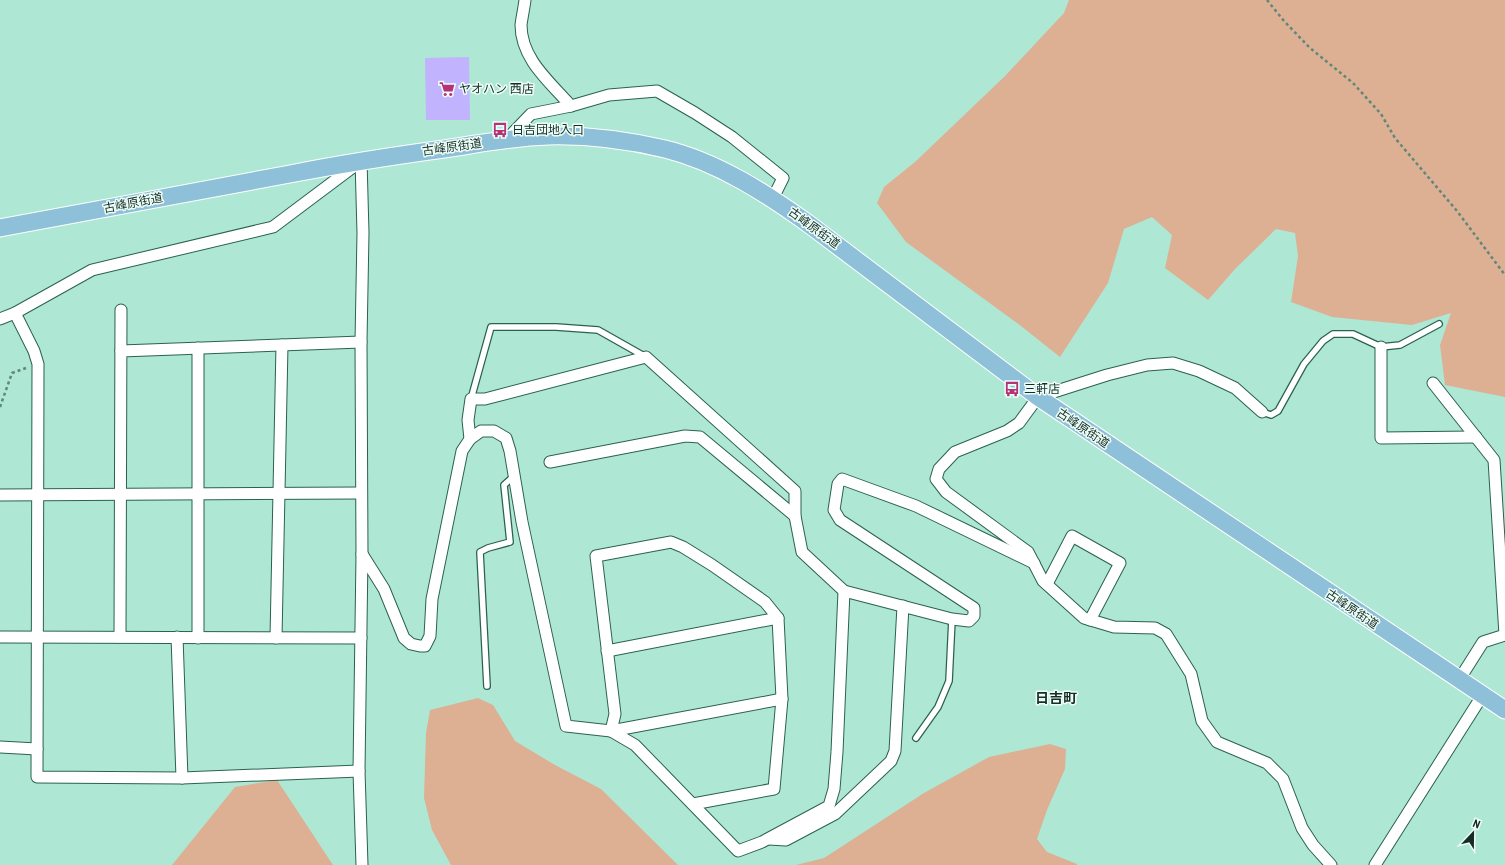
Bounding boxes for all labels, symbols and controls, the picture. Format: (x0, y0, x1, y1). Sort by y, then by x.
supermarket icon: ヤオハン 西店 (438, 80, 456, 98)
place label: ヤオハン 西店 (459, 82, 534, 96)
bus stop icon: 日吉団地入口 (491, 121, 509, 139)
place label: 日吉団地入口 (512, 123, 584, 137)
street label: 古峰原街道 (421, 136, 483, 158)
street label: 古峰原街道 (102, 190, 164, 216)
street label: 古峰原街道 (786, 205, 842, 251)
bus stop icon: 三軒店 (1003, 380, 1021, 398)
place label: 三軒店 (1024, 382, 1060, 396)
street label: 古峰原街道 (1054, 405, 1112, 451)
street label: 古峰原街道 (1323, 586, 1381, 632)
district label: 日吉町 (1035, 690, 1077, 706)
north arrow (1453, 813, 1493, 853)
text: N (1471, 817, 1482, 832)

